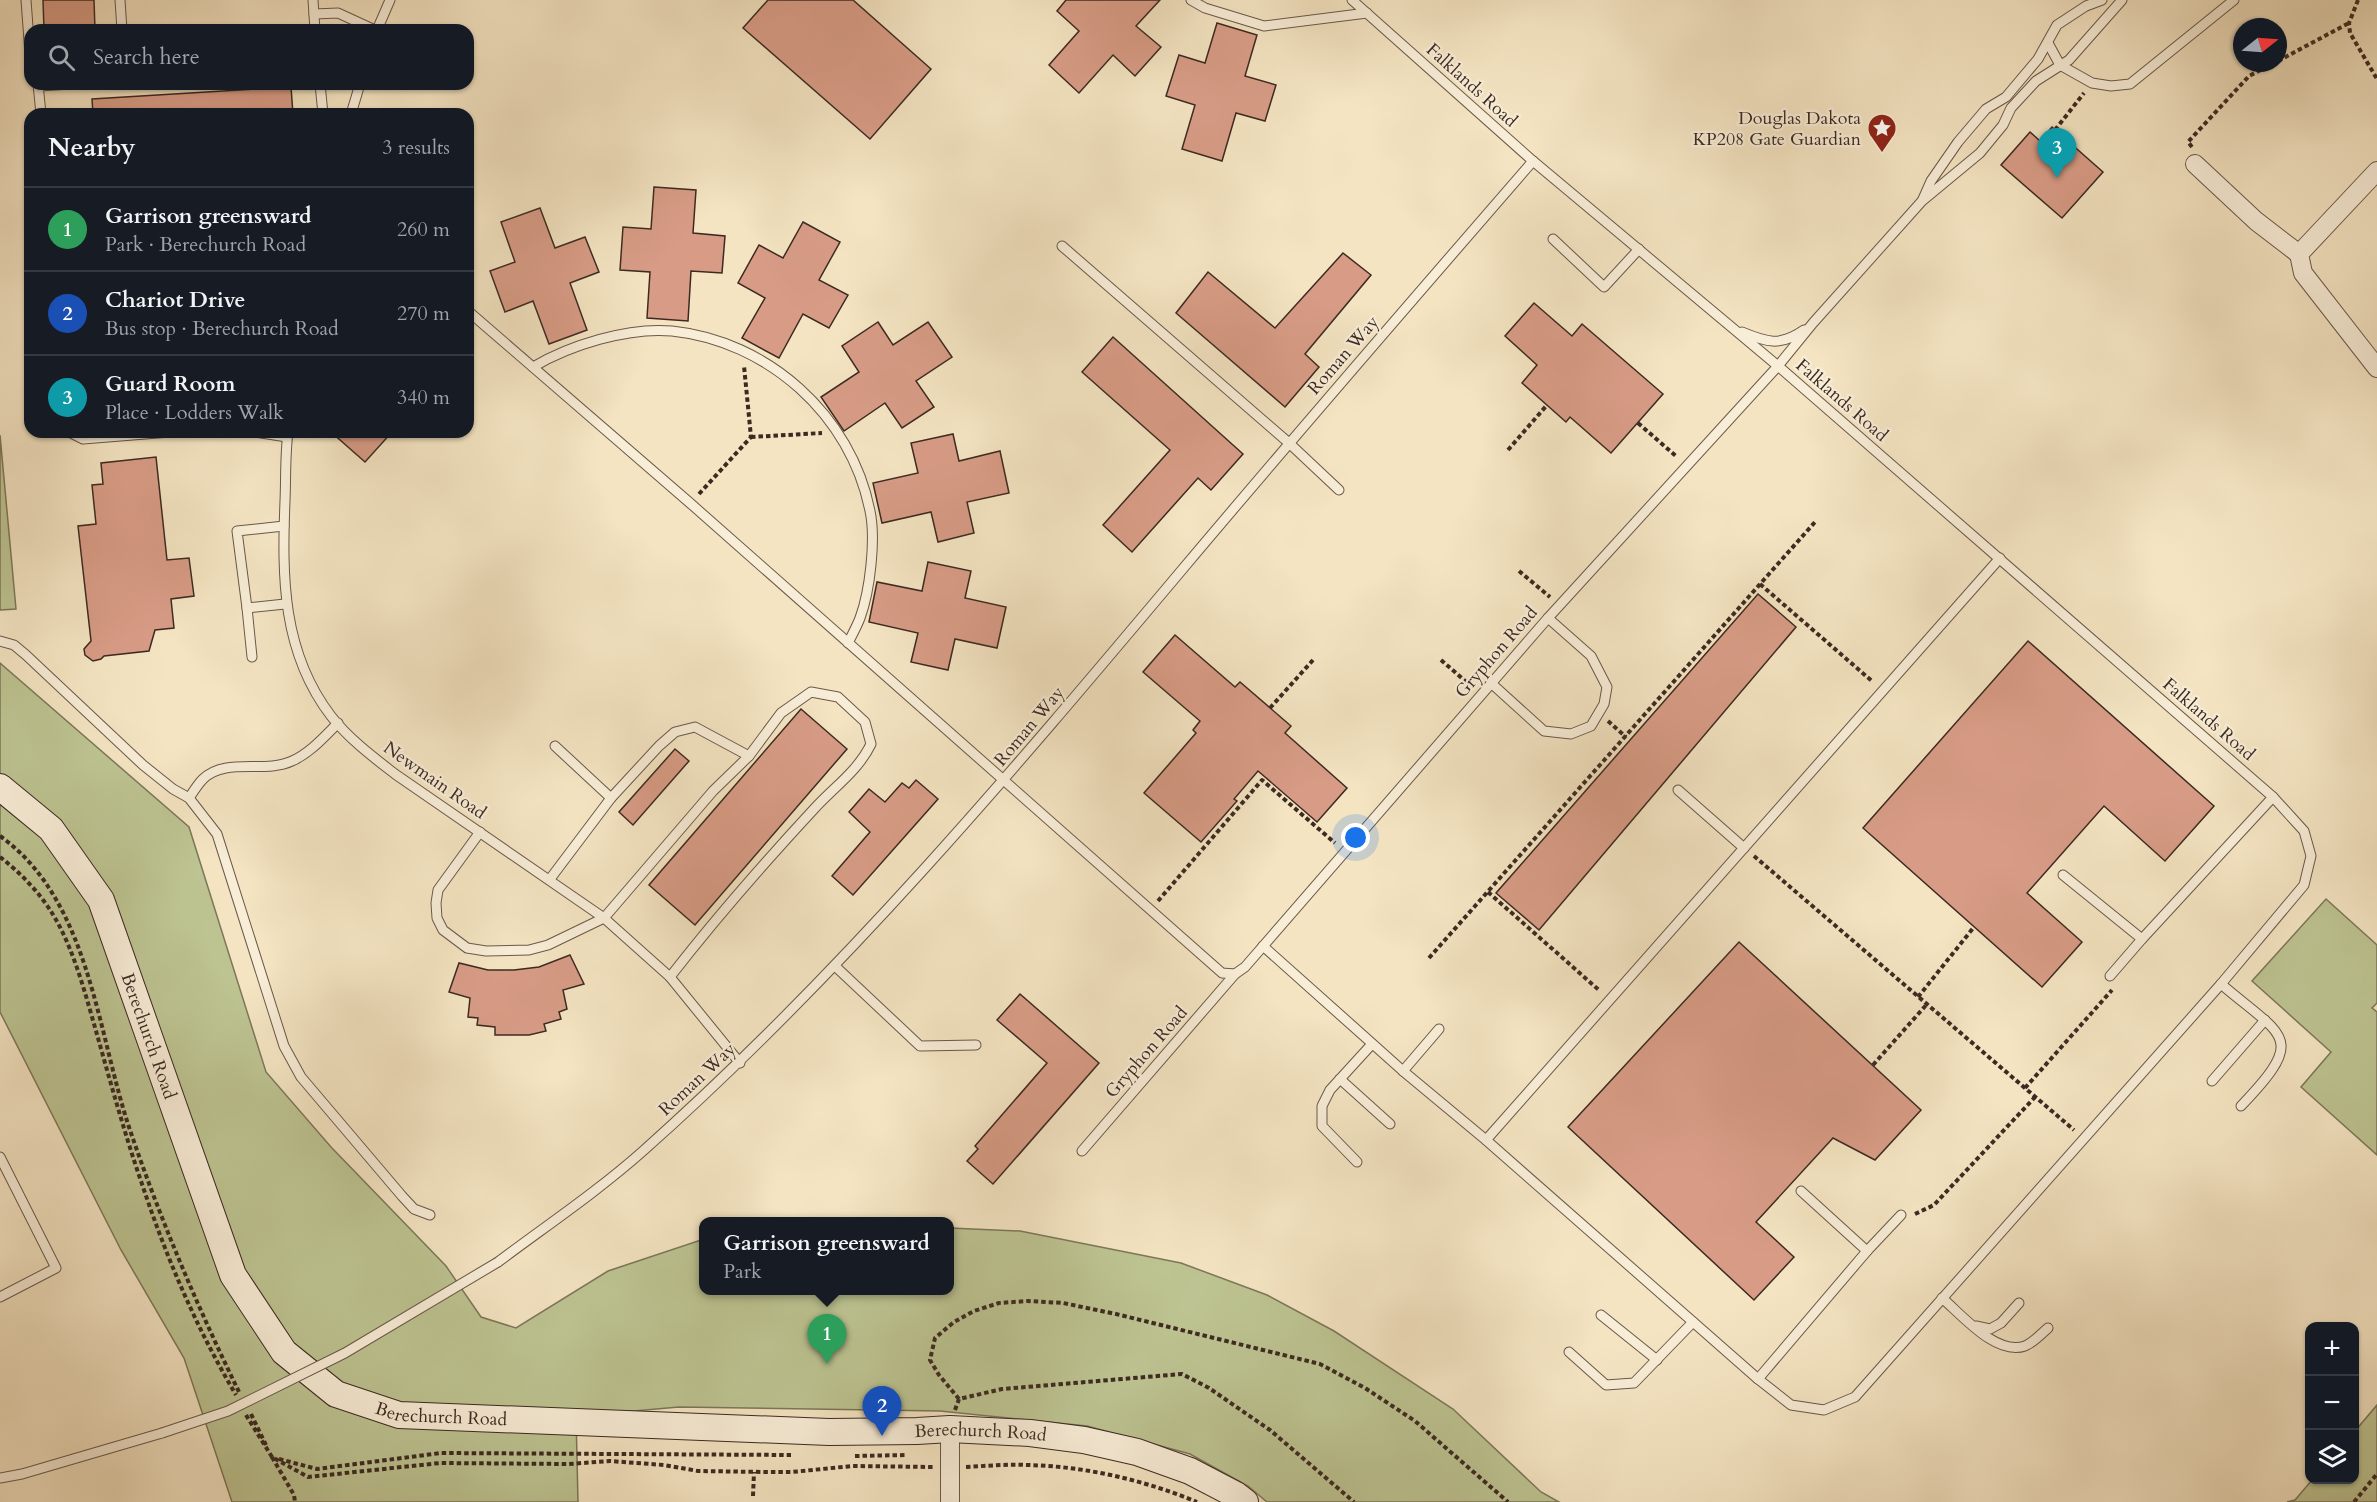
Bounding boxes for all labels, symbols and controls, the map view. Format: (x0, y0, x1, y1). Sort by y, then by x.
north arrow (2233, 18, 2287, 72)
search box (24, 24, 474, 90)
street label: Falklands Road (1421, 38, 1523, 133)
icon: search (45, 41, 78, 74)
text: Search here (93, 42, 200, 72)
place label: Douglas Dakota KP208 Gate Guardian (1693, 106, 1862, 152)
place icon: Douglas Dakota KP208 Gate Guardian (1866, 112, 1898, 154)
pin: 3 (2038, 128, 2076, 178)
text: Nearby (48, 130, 136, 165)
text: 3 results (382, 134, 450, 161)
text: Garrison greensward (105, 201, 312, 231)
text: 1 (62, 216, 73, 243)
text: 260 m (397, 216, 450, 243)
text: Park · Berechurch Road (105, 231, 306, 258)
text: Chariot Drive (105, 285, 246, 315)
text: 2 (62, 300, 73, 327)
text: 270 m (397, 300, 450, 327)
street label: Roman Way (1302, 310, 1385, 400)
text: Bus stop · Berechurch Road (105, 315, 339, 342)
street label: Falklands Road (1790, 353, 1894, 448)
text: Guard Room (105, 369, 236, 399)
text: 3 (62, 384, 73, 411)
text: 340 m (397, 384, 450, 411)
text: Place · Lodders Walk (105, 399, 284, 426)
street label: Gryphon Road (1450, 601, 1544, 704)
street label: Falklands Road (2157, 672, 2261, 767)
street label: Roman Way (988, 681, 1071, 772)
street label: Newmain Road (378, 736, 492, 825)
your location (1341, 823, 1370, 852)
street label: Berechurch Road (115, 970, 182, 1103)
street label: Gryphon Road (1100, 1001, 1194, 1104)
street label: Roman Way (653, 1037, 742, 1122)
popup (699, 1217, 954, 1295)
text: Garrison greensward (723, 1228, 930, 1258)
text: Park (723, 1258, 762, 1285)
pin: 1 (808, 1314, 846, 1364)
map controls (2305, 1322, 2359, 1484)
button: + (2305, 1322, 2359, 1376)
button: − (2305, 1376, 2359, 1430)
pin: 2 (862, 1386, 902, 1436)
street label: Berechurch Road (372, 1396, 508, 1432)
street label: Berechurch Road (914, 1417, 1048, 1448)
button: layers (2305, 1430, 2359, 1484)

